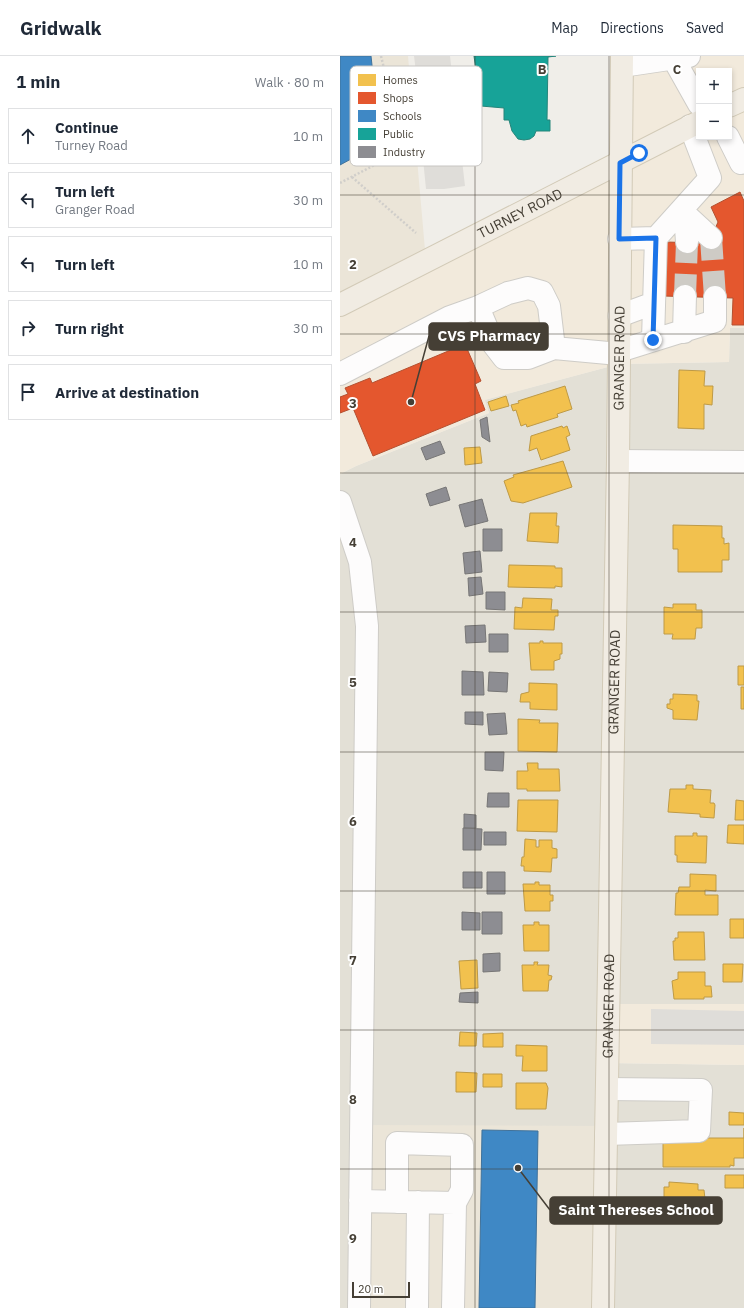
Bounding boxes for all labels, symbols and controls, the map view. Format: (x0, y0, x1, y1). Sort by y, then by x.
text: Gridwalk (20, 16, 102, 40)
text: Map (551, 19, 578, 37)
text: Directions (600, 19, 664, 37)
text: Saved (686, 19, 724, 37)
text: B (538, 61, 547, 78)
text: C (673, 61, 682, 78)
legend (350, 66, 482, 166)
map controls (696, 68, 732, 140)
button: + (696, 68, 732, 104)
text: 1 min (16, 71, 60, 93)
text: Homes (383, 73, 418, 87)
text: Walk · 80 m (255, 74, 324, 91)
text: Shops (383, 91, 414, 105)
button: − (696, 104, 732, 140)
text: Schools (383, 109, 422, 123)
text: Continue (55, 118, 119, 137)
icon: ahead (17, 125, 39, 147)
text: Public (383, 127, 414, 141)
text: 10 m (293, 128, 323, 145)
text: Turney Road (55, 137, 128, 154)
route start (630, 144, 648, 162)
text: Industry (383, 145, 426, 159)
text: Turn left (55, 182, 115, 201)
street label: TURNEY ROAD (475, 184, 565, 242)
icon: left (17, 189, 39, 211)
text: 30 m (293, 192, 323, 209)
text: Granger Road (55, 201, 135, 218)
icon: left (17, 253, 39, 275)
text: Turn left (55, 255, 115, 274)
text: 10 m (293, 256, 323, 273)
text: 2 (349, 256, 357, 273)
street label: GRANGER ROAD (609, 306, 629, 411)
icon: right (17, 317, 39, 339)
text: Turn right (55, 319, 124, 338)
text: 30 m (293, 320, 323, 337)
callout: CVS Pharmacy (429, 323, 548, 350)
text: CVS Pharmacy (437, 326, 541, 345)
route end (644, 331, 662, 349)
icon: arrive (17, 381, 39, 403)
text: Arrive at destination (55, 383, 199, 402)
text: 3 (349, 395, 357, 412)
text: 4 (349, 534, 357, 551)
street label: GRANGER ROAD (604, 630, 624, 735)
text: 5 (349, 674, 357, 691)
text: 6 (349, 813, 357, 830)
text: 7 (349, 952, 357, 969)
street label: GRANGER ROAD (598, 954, 618, 1059)
text: 8 (349, 1091, 357, 1108)
callout: Saint Thereses School (550, 1197, 722, 1224)
text: Saint Thereses School (558, 1200, 714, 1219)
text: 9 (349, 1230, 357, 1247)
scale bar (352, 1280, 410, 1299)
text: 20 m (358, 1282, 383, 1296)

